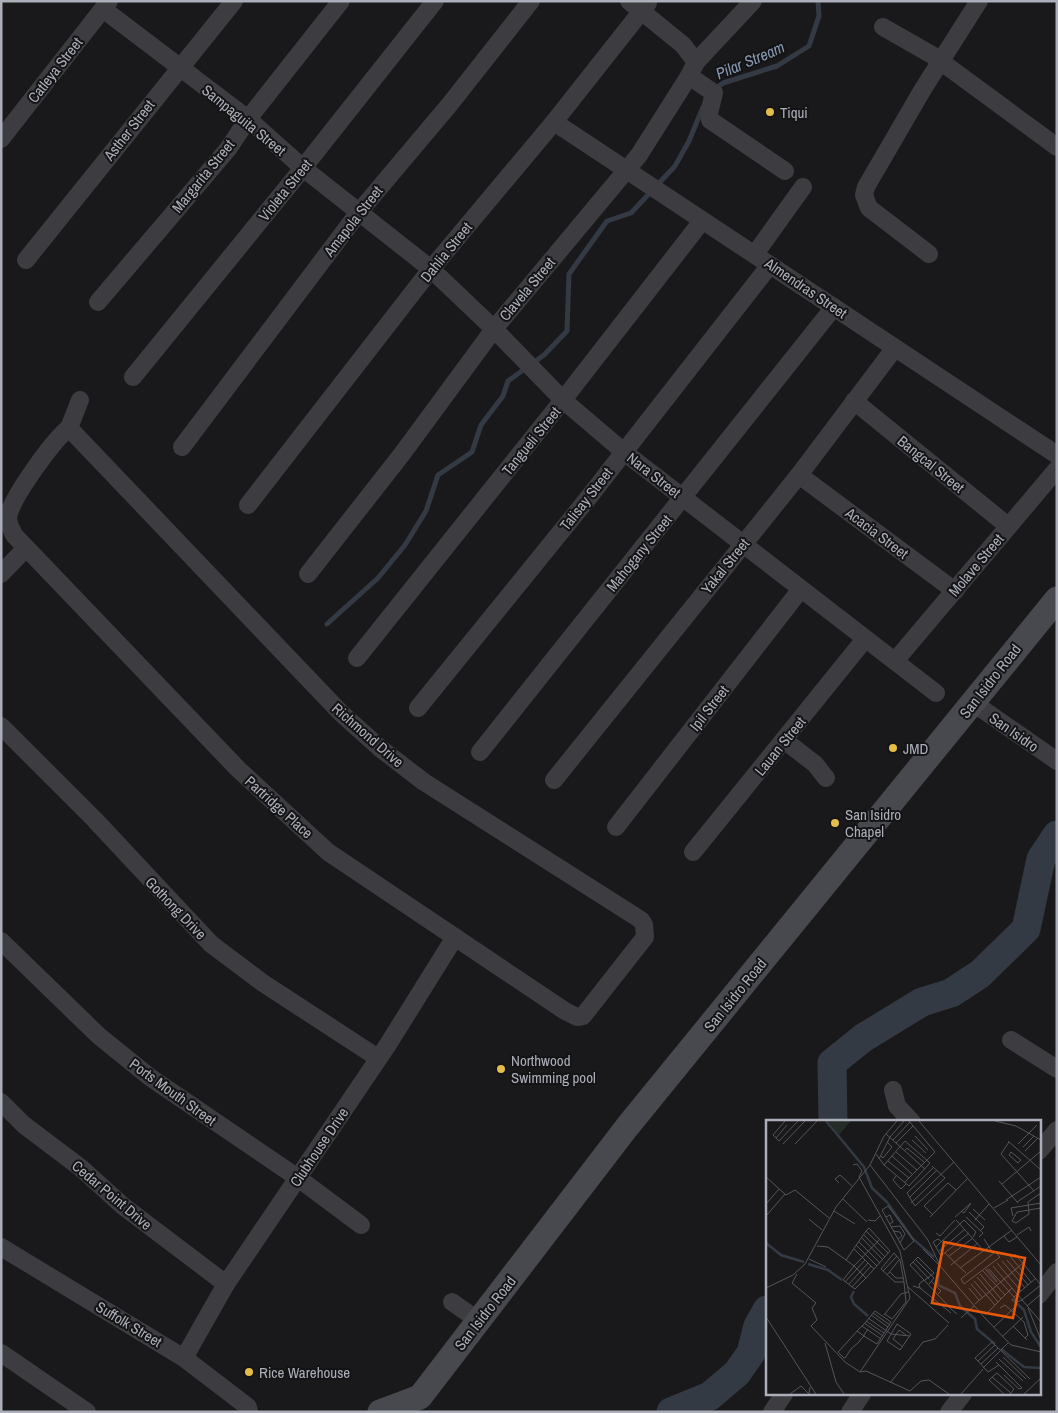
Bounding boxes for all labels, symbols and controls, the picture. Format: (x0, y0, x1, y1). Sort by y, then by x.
street label: Catleya Street (23, 32, 88, 107)
water label: Pilar Stream (712, 36, 788, 84)
street label: Sampaguita Street (198, 80, 291, 161)
street label: Asther Street (98, 95, 160, 166)
place label: Tiqui (780, 102, 808, 123)
marker: Tiqui (764, 106, 776, 118)
street label: Margarita Street (167, 134, 239, 217)
street label: Violeta Street (253, 154, 317, 225)
street label: Amapola Street (318, 181, 388, 262)
street label: Dahlia Street (415, 217, 477, 287)
street label: Clavela Street (494, 252, 560, 325)
street label: Almendras Street (760, 252, 852, 324)
street label: Tangueli Street (497, 402, 566, 480)
street label: Bangcal Street (893, 430, 969, 498)
street label: Nara Street (623, 447, 686, 503)
street label: Talisay Street (555, 463, 618, 535)
street label: Acacia Street (840, 502, 913, 564)
street label: Mahogany Street (601, 510, 677, 596)
street label: Molave Street (944, 529, 1009, 601)
street label: Yakal Street (696, 533, 754, 598)
street label: San Isidro Road (954, 640, 1026, 722)
street label: Ipil Street (685, 680, 734, 735)
street label: Richmond Drive (328, 698, 409, 772)
street label: San Isidro (985, 707, 1043, 757)
street label: Lauan Street (750, 712, 811, 780)
place label: JMD (903, 738, 928, 759)
marker: JMD (887, 742, 899, 754)
street label: Partridge Place (240, 771, 318, 843)
place label: San Isidro Chapel (845, 804, 901, 842)
marker: San Isidro Chapel (829, 817, 841, 829)
street label: Gothong Drive (141, 872, 211, 944)
street label: San Isidro Road (699, 954, 771, 1036)
place label: Northwood Swimming pool (511, 1050, 596, 1088)
street label: Ports Mouth Street (125, 1053, 221, 1131)
marker: Northwood Swimming pool (495, 1063, 507, 1075)
street label: Clubhouse Drive (285, 1103, 353, 1191)
inset map (766, 1120, 1040, 1396)
street label: Cedar Point Drive (68, 1155, 157, 1235)
street label: San Isidro Road (449, 1272, 521, 1354)
street label: Suffolk Street (92, 1296, 166, 1352)
place label: Rice Warehouse (259, 1362, 350, 1383)
marker: Rice Warehouse (243, 1366, 255, 1378)

